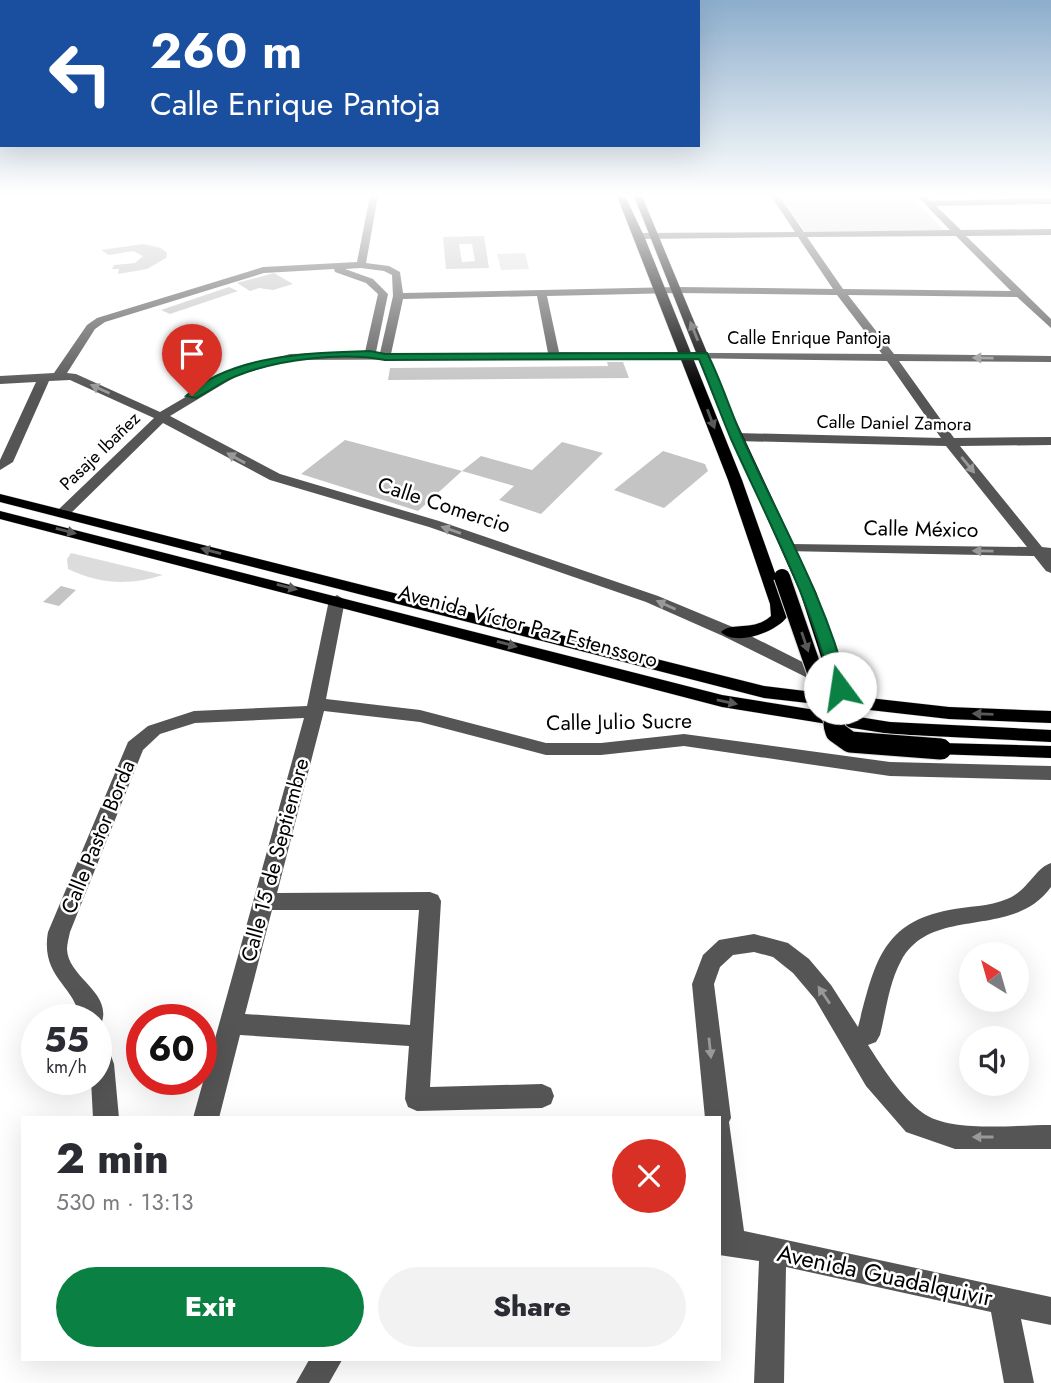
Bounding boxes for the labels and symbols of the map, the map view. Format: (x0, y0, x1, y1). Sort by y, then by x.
one-way arrow (688, 321, 699, 342)
pin (162, 324, 222, 396)
street label: Calle Enrique Pantoja (727, 325, 891, 351)
one-way arrow (972, 352, 994, 364)
one-way arrow (90, 383, 110, 395)
street label: Pasaje Ibañez (54, 405, 147, 496)
one-way arrow (706, 408, 717, 429)
street label: Calle Daniel Zamora (816, 409, 972, 437)
one-way arrow (227, 452, 246, 464)
one-way arrow (960, 456, 975, 473)
street label: Calle Comercio (374, 469, 514, 541)
street label: Calle México (863, 513, 979, 545)
one-way arrow (441, 524, 462, 535)
one-way arrow (56, 526, 78, 537)
one-way arrow (200, 545, 222, 556)
one-way arrow (972, 545, 994, 557)
street label: Avenida Víctor Paz Estenssoro (395, 577, 661, 675)
one-way arrow (276, 582, 298, 593)
one-way arrow (656, 599, 676, 611)
one-way arrow (800, 631, 811, 652)
one-way arrow (497, 640, 518, 650)
position arrow (803, 651, 877, 725)
one-way arrow (716, 696, 738, 707)
street label: Calle Julio Sucre (546, 706, 692, 738)
one-way arrow (972, 708, 994, 720)
street label: Calle 15 de Septiembre (233, 755, 317, 965)
street label: Calle Pastor Borda (54, 756, 142, 918)
north arrow (959, 942, 1029, 1012)
one-way arrow (817, 986, 831, 1004)
speed limit sign: 60 (126, 1004, 217, 1095)
one-way arrow (705, 1037, 716, 1059)
one-way arrow (972, 1131, 994, 1143)
street label: Avenida Guadalquivir (774, 1235, 997, 1315)

